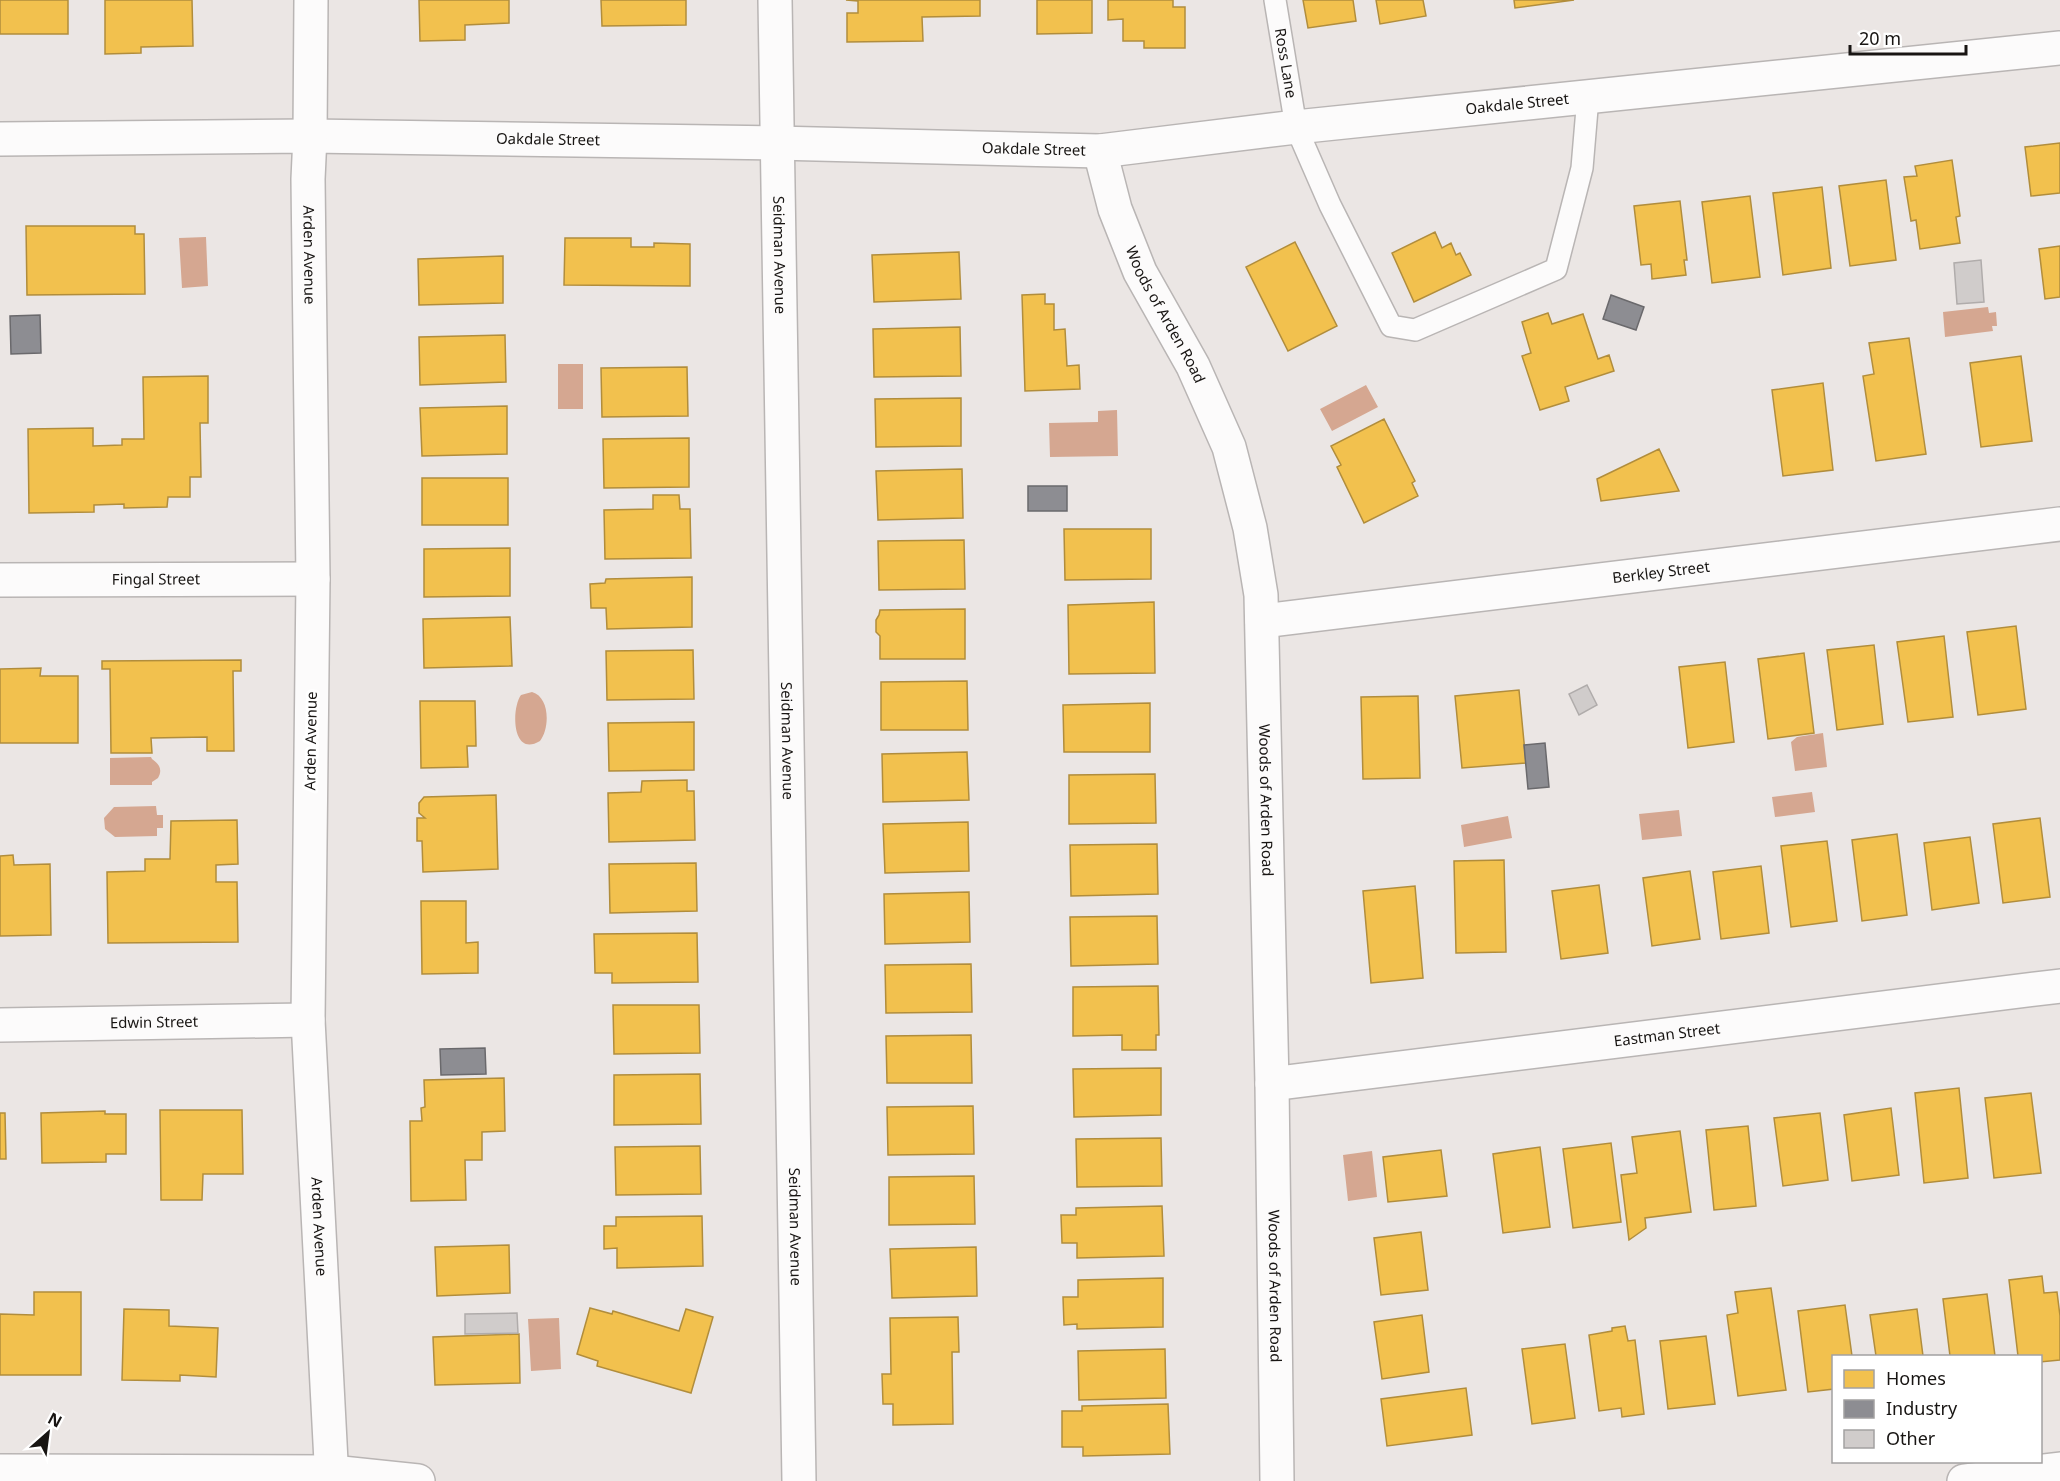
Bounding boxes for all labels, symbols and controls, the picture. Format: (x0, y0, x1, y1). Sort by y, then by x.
scale bar (1850, 18, 1966, 56)
street label: Ross Lane (1271, 26, 1302, 100)
text: 20 m (1859, 26, 1901, 50)
street label: Oakdale Street (1464, 88, 1570, 118)
street label: Oakdale Street (496, 128, 601, 149)
street label: Oakdale Street (982, 137, 1087, 160)
street label: Seidman Avenue (769, 196, 791, 314)
street label: Arden Avenue (299, 205, 321, 305)
street label: Woods of Arden Road (1122, 243, 1210, 386)
street label: Berkley Street (1611, 556, 1711, 587)
street label: Fingal Street (112, 568, 201, 589)
street label: Seidman Avenue (777, 682, 799, 800)
street label: Arden Avenue (299, 691, 321, 791)
street label: Woods of Arden Road (1255, 724, 1278, 877)
street label: Edwin Street (110, 1011, 199, 1032)
street label: Eastman Street (1613, 1017, 1722, 1050)
street label: Seidman Avenue (785, 1168, 807, 1286)
street label: Arden Avenue (307, 1177, 332, 1277)
street label: Woods of Arden Road (1265, 1210, 1287, 1363)
legend (1832, 1355, 2042, 1463)
text: Homes (1886, 1366, 1946, 1390)
text: Industry (1886, 1396, 1958, 1420)
north arrow (18, 1403, 78, 1463)
text: N (44, 1407, 66, 1433)
text: Other (1886, 1426, 1936, 1450)

